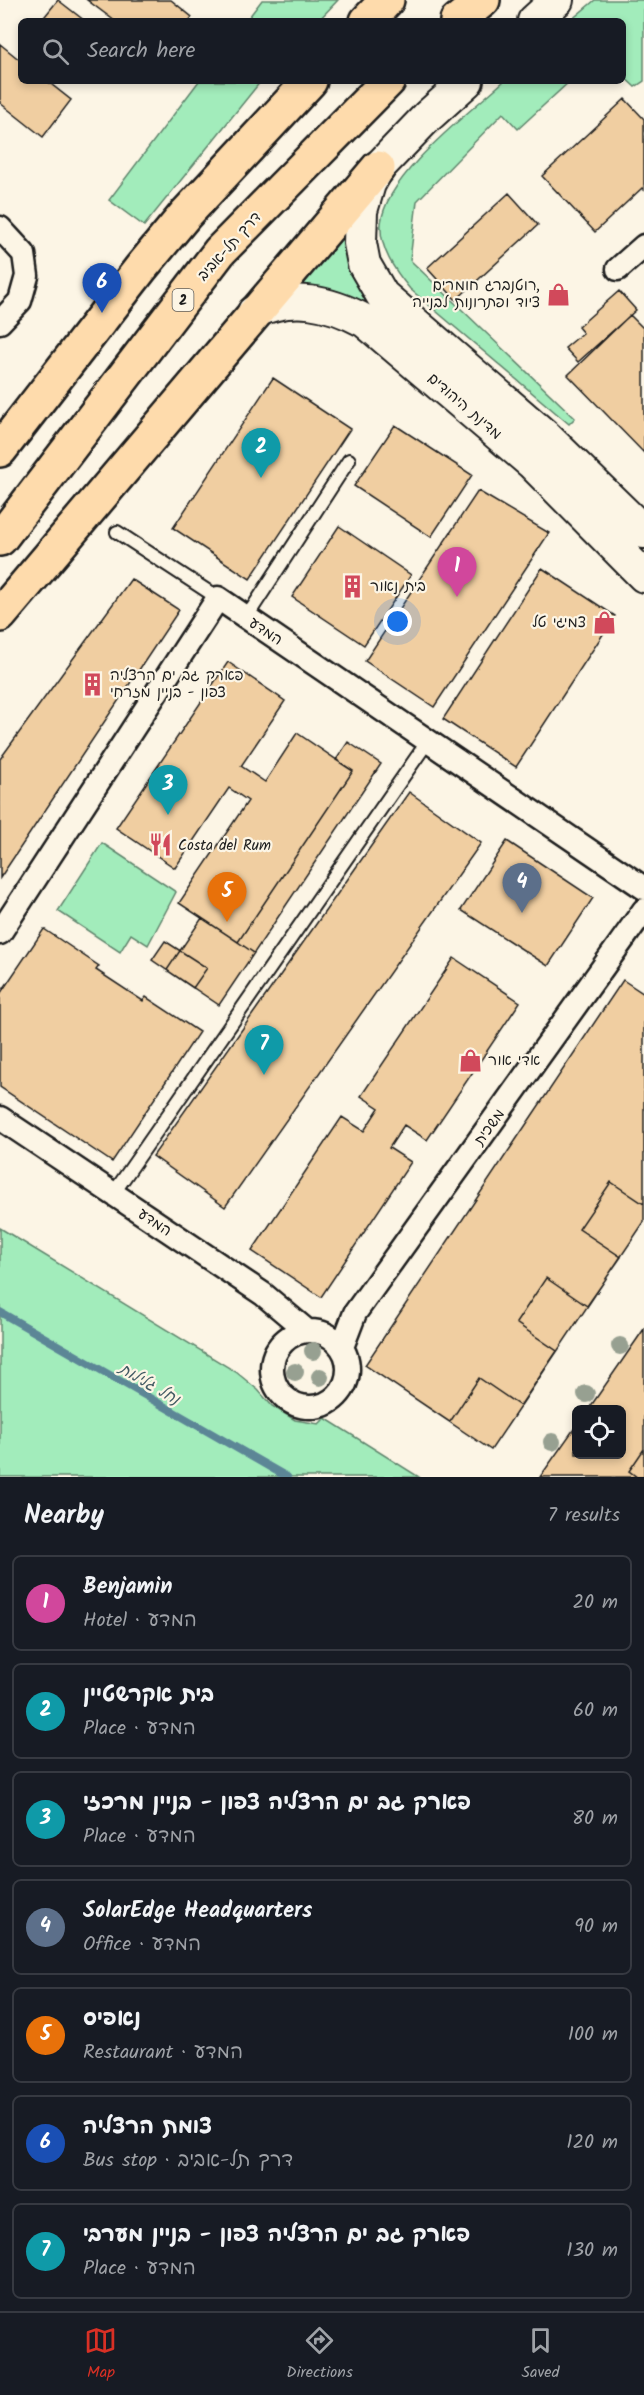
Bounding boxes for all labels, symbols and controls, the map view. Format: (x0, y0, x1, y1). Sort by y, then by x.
search box (18, 18, 626, 84)
text: Search here (87, 34, 195, 69)
icon: search (39, 35, 72, 68)
street label: דרך תל-אביב (192, 206, 268, 287)
pin: 6 (82, 264, 122, 313)
place label: רוטנברג חומרים, ציוד ופתרונות לבנייה (412, 274, 540, 315)
shop icon: רוטנברג חומרים, ציוד ופתרונות לבנייה (545, 281, 571, 307)
road number: 2 (172, 289, 194, 311)
street label: מדינת היהודים (422, 368, 507, 446)
pin: 2 (242, 428, 280, 478)
pin: 1 (438, 548, 476, 597)
building icon: בית נאור (339, 573, 365, 599)
place label: בית נאור (370, 575, 426, 599)
your location (383, 607, 412, 636)
shop icon: צמיגי טל (591, 609, 617, 635)
place label: צמיגי טל (532, 611, 586, 635)
street label: המדע (244, 612, 287, 652)
place label: פארק גב ים הרצליה צפון - בניין מזרחי (110, 664, 244, 705)
building icon: פארק גב ים הרצליה צפון - בניין מזרחי (79, 671, 105, 697)
pin: 3 (148, 766, 188, 815)
restaurant icon: Costa del Rum (147, 832, 173, 858)
place label: Costa del Rum (178, 834, 271, 858)
pin: 4 (502, 864, 542, 913)
pin: 5 (208, 872, 246, 922)
pin: 7 (244, 1026, 284, 1075)
shop icon: אדי אור (457, 1047, 483, 1073)
place label: אדי אור (488, 1049, 540, 1073)
street label: משכית (468, 1104, 511, 1152)
street label: המדע (133, 1203, 176, 1243)
water label: נחל גלילות (112, 1356, 186, 1412)
map controls (572, 1405, 626, 1459)
button: locate (572, 1405, 626, 1459)
text: Nearby (24, 1495, 104, 1537)
text: 7 results (548, 1500, 620, 1532)
text: Benjamin (83, 1570, 173, 1605)
text: 1 (42, 1587, 49, 1619)
text: 20 m (572, 1587, 618, 1619)
text: Hotel · המדע (83, 1605, 197, 1637)
text: בית אקרשטיין (83, 1678, 214, 1713)
text: 2 (40, 1695, 51, 1727)
text: 60 m (573, 1695, 618, 1727)
text: Place · המדע (83, 1713, 196, 1745)
text: פארק גב ים הרצליה צפון - בניין מרכזי (83, 1786, 471, 1821)
text: 3 (40, 1803, 51, 1835)
text: 80 m (572, 1803, 618, 1835)
text: Place · המדע (83, 1821, 196, 1853)
text: SolarEdge Headquarters (83, 1894, 312, 1929)
text: 4 (40, 1911, 51, 1943)
text: 90 m (574, 1911, 618, 1943)
text: Office · המדע (83, 1929, 201, 1961)
text: נאפיס (83, 2002, 141, 2037)
text: 5 (40, 2019, 51, 2051)
text: 100 m (568, 2019, 618, 2051)
text: Restaurant · המדע (83, 2037, 243, 2069)
text: צומת הרצליה (83, 2110, 212, 2145)
text: 6 (40, 2127, 51, 2159)
text: 120 m (566, 2127, 618, 2159)
text: Bus stop · דרך תל-אביב (83, 2145, 293, 2177)
text: פארק גב ים הרצליה צפון - בניין מערבי (83, 2218, 470, 2253)
text: 7 (41, 2235, 50, 2267)
text: 130 m (566, 2235, 618, 2267)
text: Place · המדע (83, 2253, 196, 2285)
tab: Map (84, 2324, 117, 2385)
tab: Directions (286, 2324, 353, 2385)
tab: Saved (522, 2324, 560, 2385)

